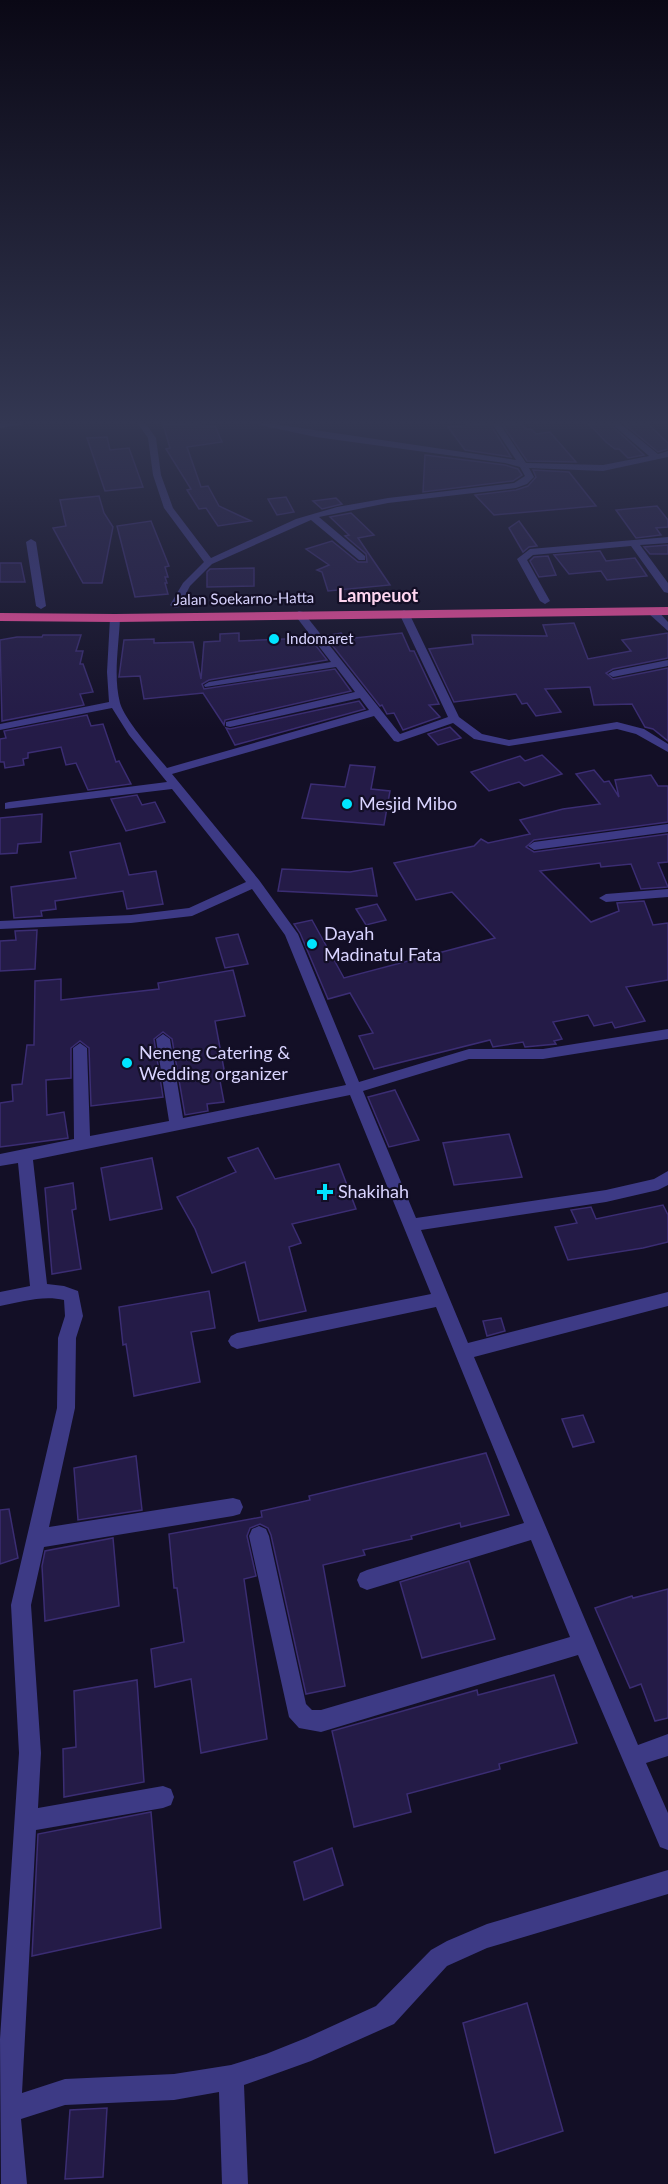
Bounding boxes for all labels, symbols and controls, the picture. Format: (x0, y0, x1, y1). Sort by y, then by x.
district label: Lampeuot (338, 584, 418, 606)
street label: Jalan Soekarno-Hatta (174, 588, 314, 608)
place label: Indomaret (286, 629, 354, 647)
marker: Indomaret (267, 632, 281, 646)
place label: Mesjid Mibo (359, 792, 457, 814)
marker: Mesjid Mibo (340, 797, 354, 811)
place label: Dayah Madinatul Fata (324, 922, 441, 965)
marker: Dayah Madinatul Fata (305, 937, 319, 951)
place label: Neneng Catering & Wedding organizer (139, 1041, 290, 1084)
marker: Neneng Catering & Wedding organizer (120, 1056, 134, 1070)
place label: Shakihah (338, 1180, 409, 1202)
marker: Shakihah (316, 1183, 334, 1201)

